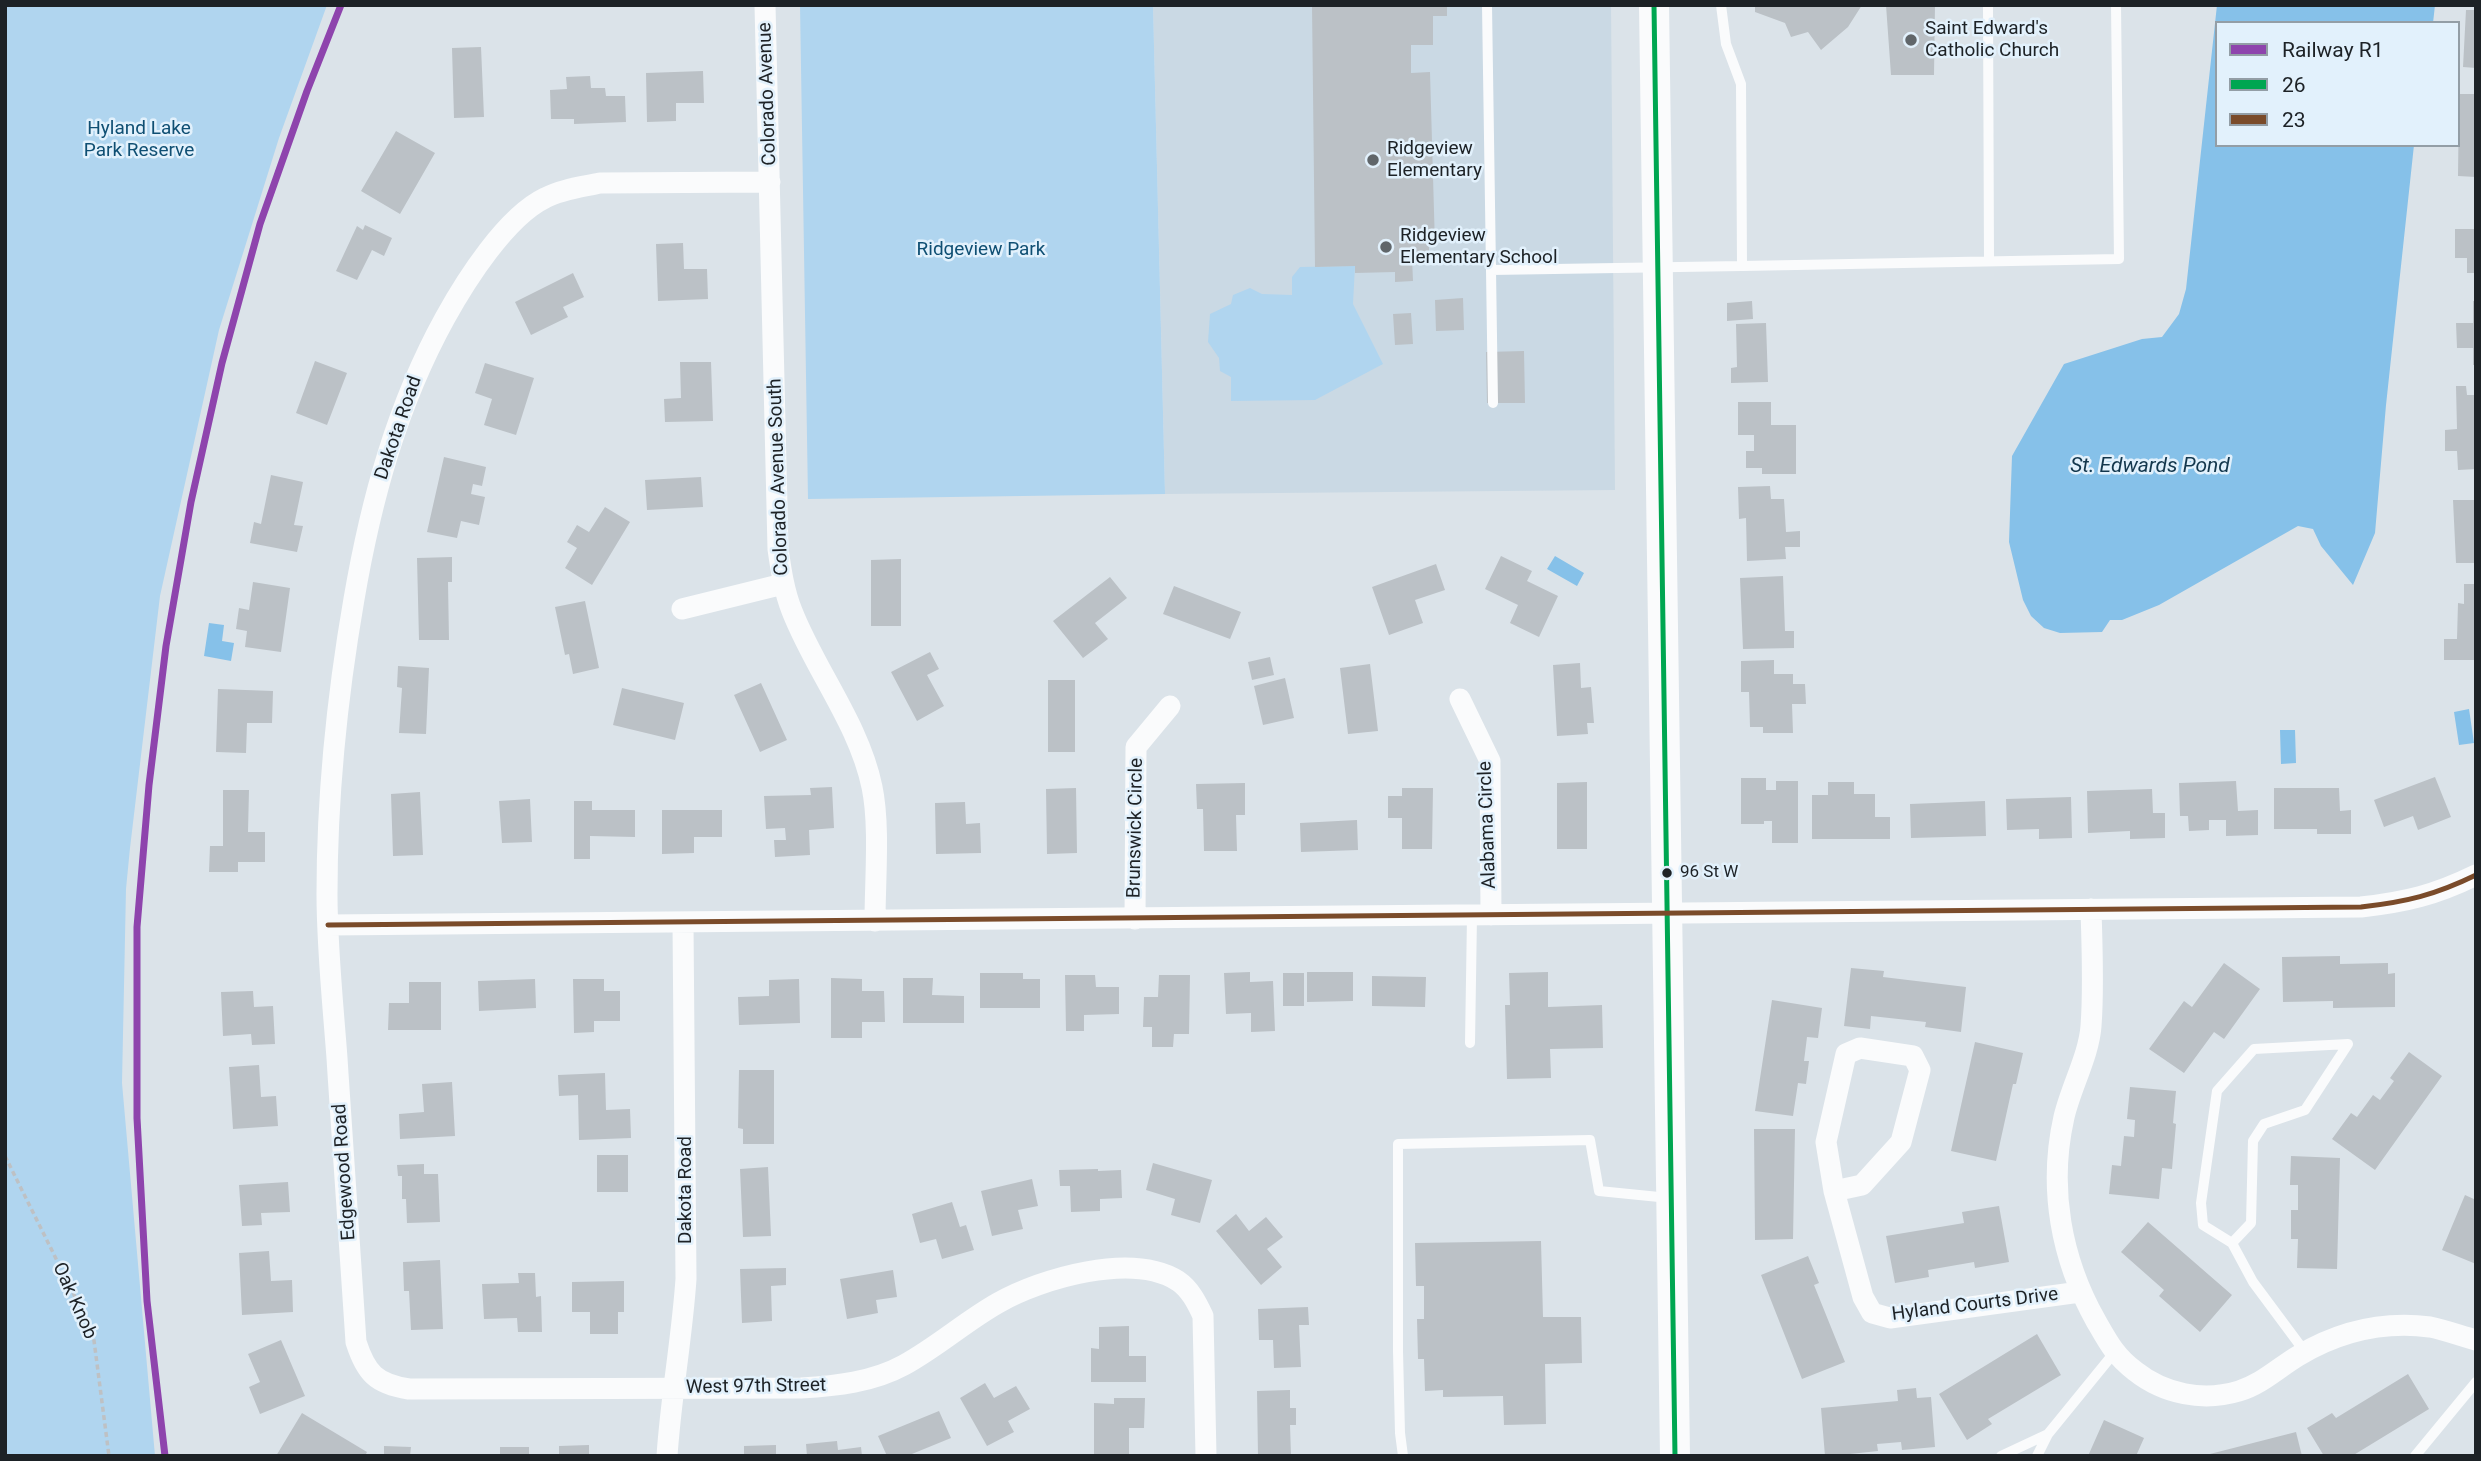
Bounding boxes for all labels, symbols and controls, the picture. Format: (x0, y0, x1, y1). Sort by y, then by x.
place label: Saint Edward's Catholic Church (1925, 18, 2059, 62)
legend (2215, 21, 2460, 147)
street label: Colorado Avenue (754, 22, 782, 166)
marker: Saint Edward's Catholic Church (1903, 32, 1919, 48)
text: Railway R1 (2282, 38, 2384, 62)
text: 26 (2282, 73, 2306, 97)
text: 23 (2282, 108, 2306, 132)
park label: Hyland Lake Park Reserve (84, 118, 194, 162)
place label: Ridgeview Elementary (1387, 138, 1482, 182)
marker: Ridgeview Elementary (1365, 152, 1381, 168)
place label: Ridgeview Elementary School (1400, 225, 1558, 269)
park label: Ridgeview Park (917, 239, 1045, 261)
marker: Ridgeview Elementary School (1378, 239, 1394, 255)
street label: Dakota Road (371, 373, 427, 483)
street label: Colorado Avenue South (764, 378, 794, 576)
water label: St. Edwards Pond (2070, 454, 2230, 480)
street label: Brunswick Circle (1123, 758, 1149, 898)
street label: Alabama Circle (1474, 761, 1502, 889)
place label: 96 St W (1680, 863, 1738, 883)
marker: 96 St W (1660, 866, 1674, 880)
street label: Edgewood Road (329, 1103, 361, 1241)
street label: Dakota Road (675, 1136, 697, 1244)
street label: Oak Knob (47, 1259, 101, 1343)
street label: Hyland Courts Drive (1891, 1283, 2059, 1327)
street label: West 97th Street (686, 1374, 826, 1400)

